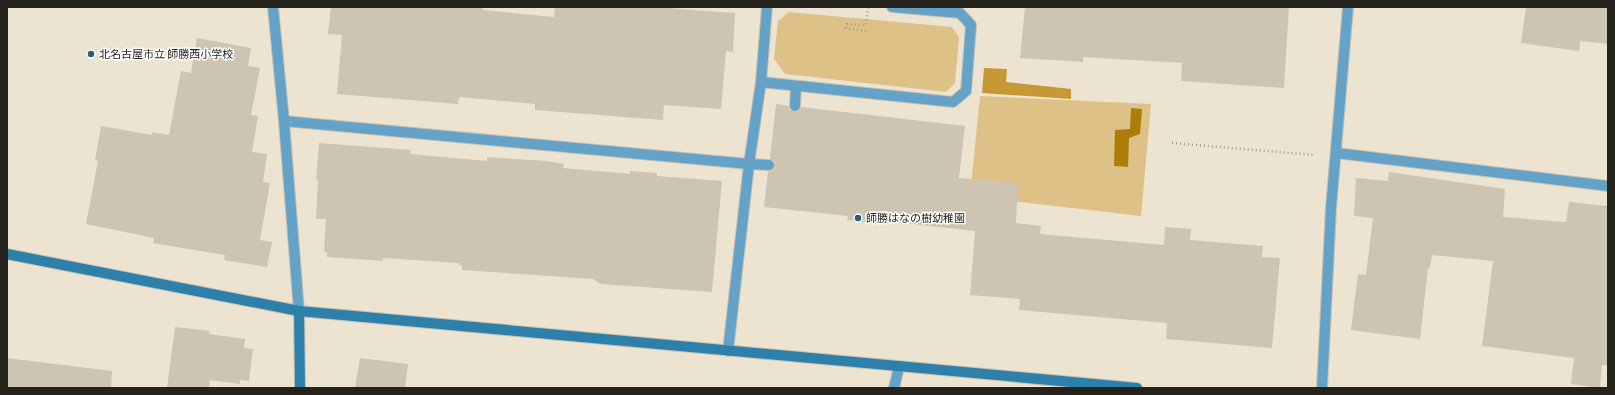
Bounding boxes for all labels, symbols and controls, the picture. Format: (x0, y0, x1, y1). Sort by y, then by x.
place label: 北名古屋市立 師勝西小学校 (99, 48, 233, 61)
marker: 北名古屋市立 師勝西小学校 (86, 49, 96, 59)
place label: 師勝はなの樹幼稚園 (866, 212, 965, 225)
marker: 師勝はなの樹幼稚園 (853, 213, 863, 223)

